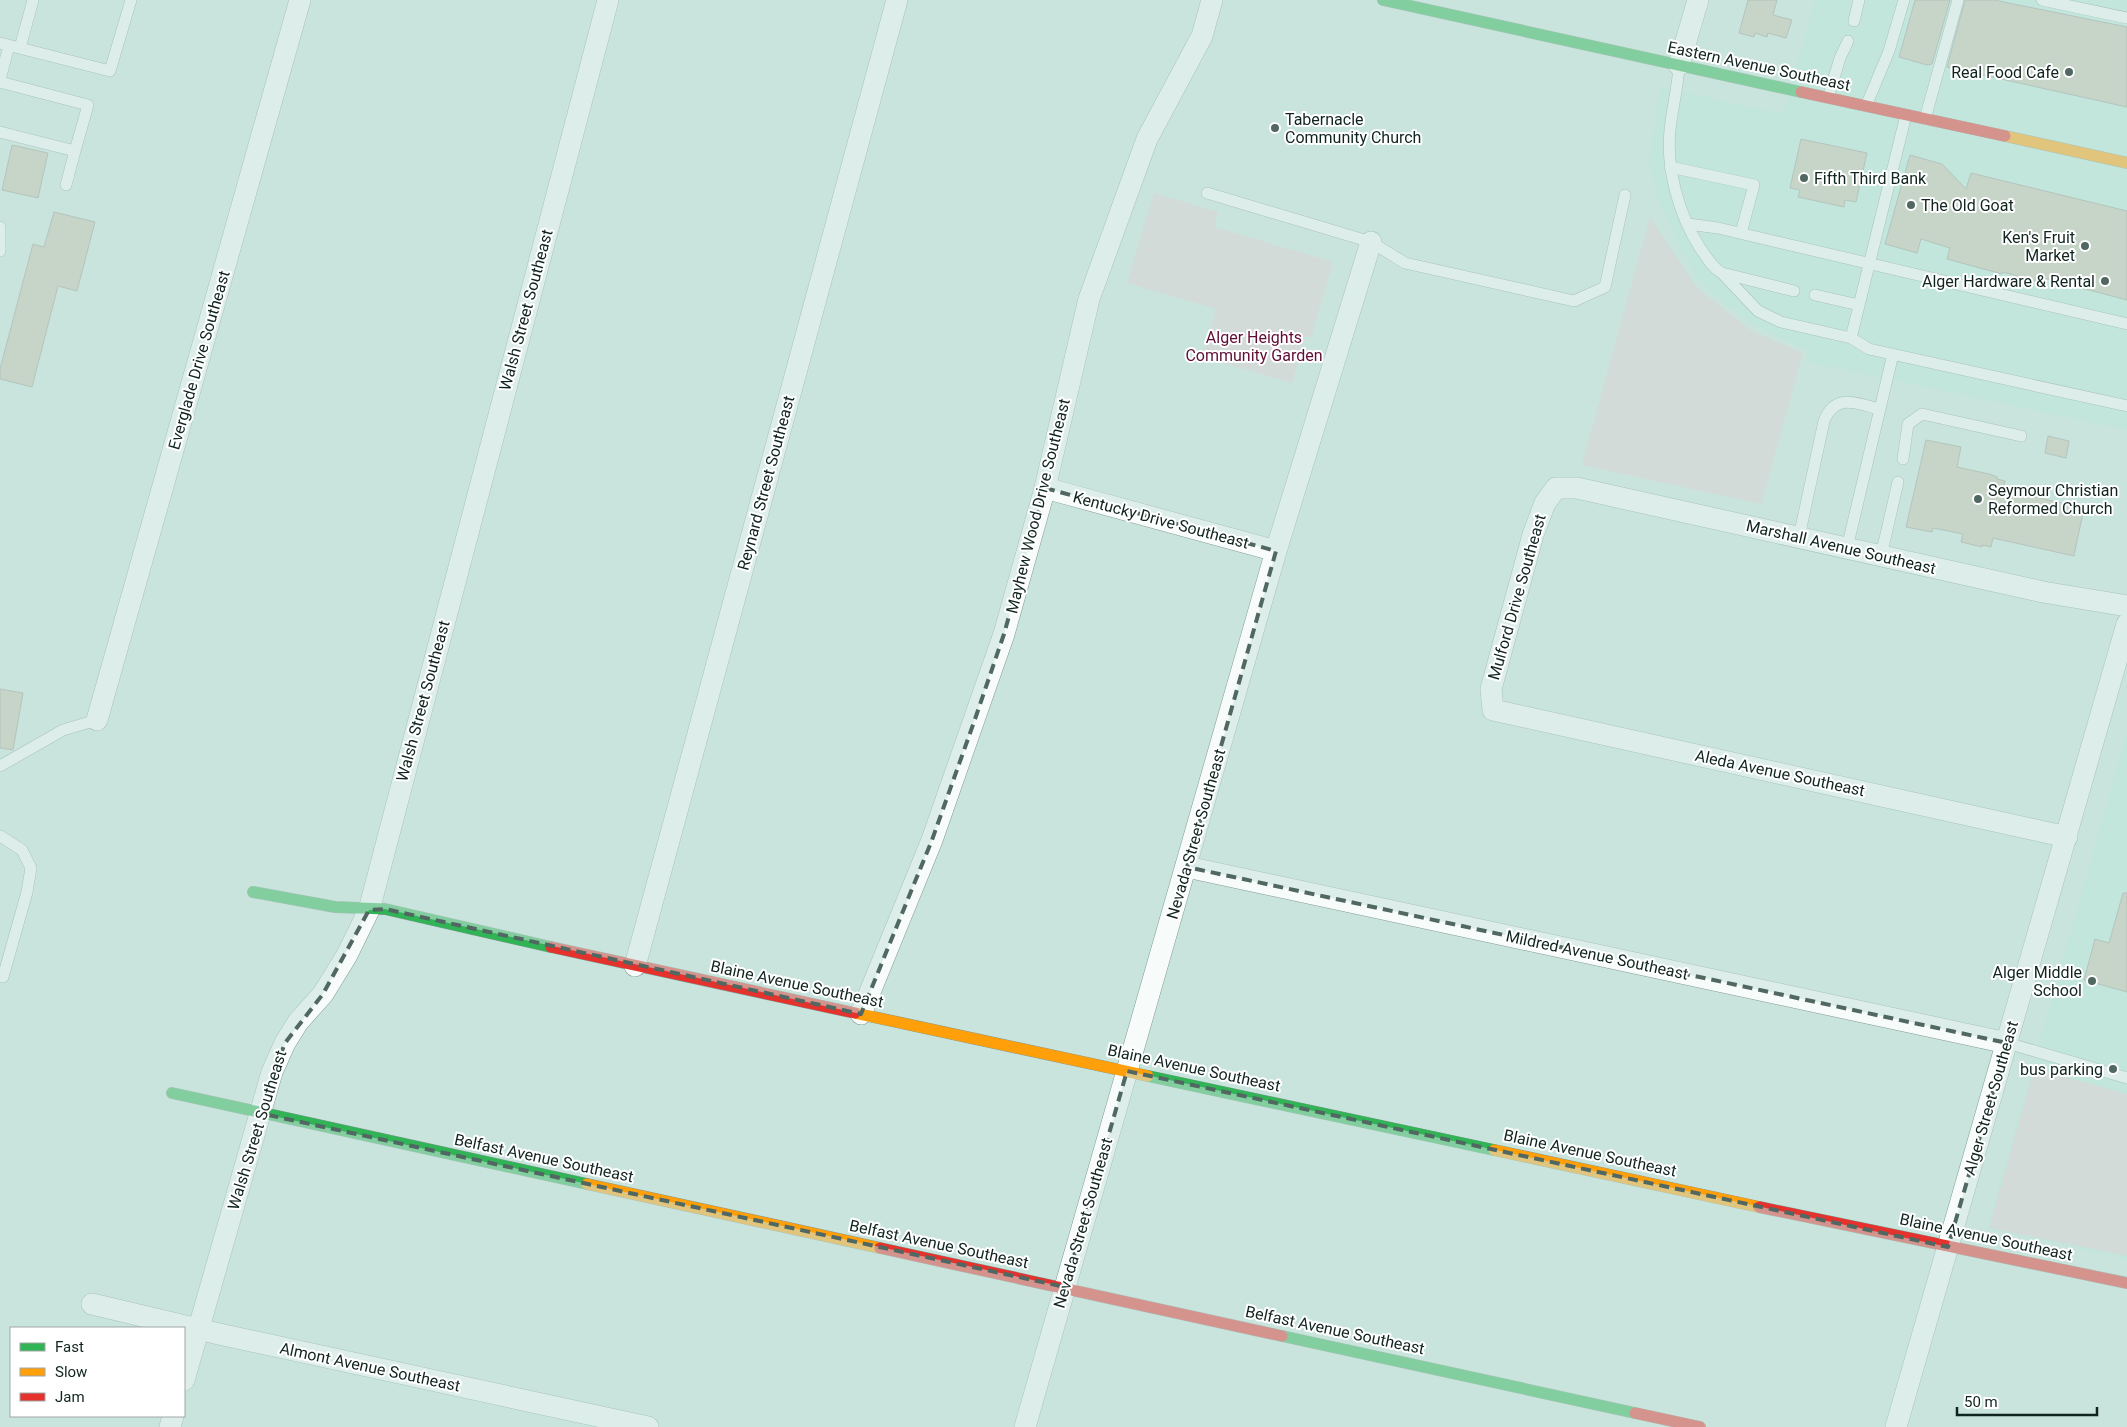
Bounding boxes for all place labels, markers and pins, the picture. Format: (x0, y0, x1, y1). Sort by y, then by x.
place label: Real Food Cafe (1951, 63, 2059, 82)
marker: Real Food Cafe (2063, 66, 2075, 78)
place label: Tabernacle Community Church (1285, 110, 1421, 147)
marker: Tabernacle Community Church (1269, 122, 1281, 134)
place label: Fifth Third Bank (1814, 169, 1927, 188)
marker: Fifth Third Bank (1798, 172, 1810, 184)
place label: The Old Goat (1921, 196, 2014, 215)
marker: The Old Goat (1905, 199, 1917, 211)
place label: Ken's Fruit Market (2002, 228, 2075, 265)
marker: Ken's Fruit Market (2079, 240, 2091, 252)
place label: Alger Hardware & Rental (1922, 272, 2095, 291)
marker: Alger Hardware & Rental (2099, 275, 2111, 287)
place label: Seymour Christian Reformed Church (1988, 481, 2118, 518)
marker: Seymour Christian Reformed Church (1972, 493, 1984, 505)
place label: Alger Middle School (1993, 963, 2082, 1000)
marker: Alger Middle School (2086, 975, 2098, 987)
place label: bus parking (2020, 1060, 2103, 1079)
marker: bus parking (2107, 1063, 2119, 1075)

